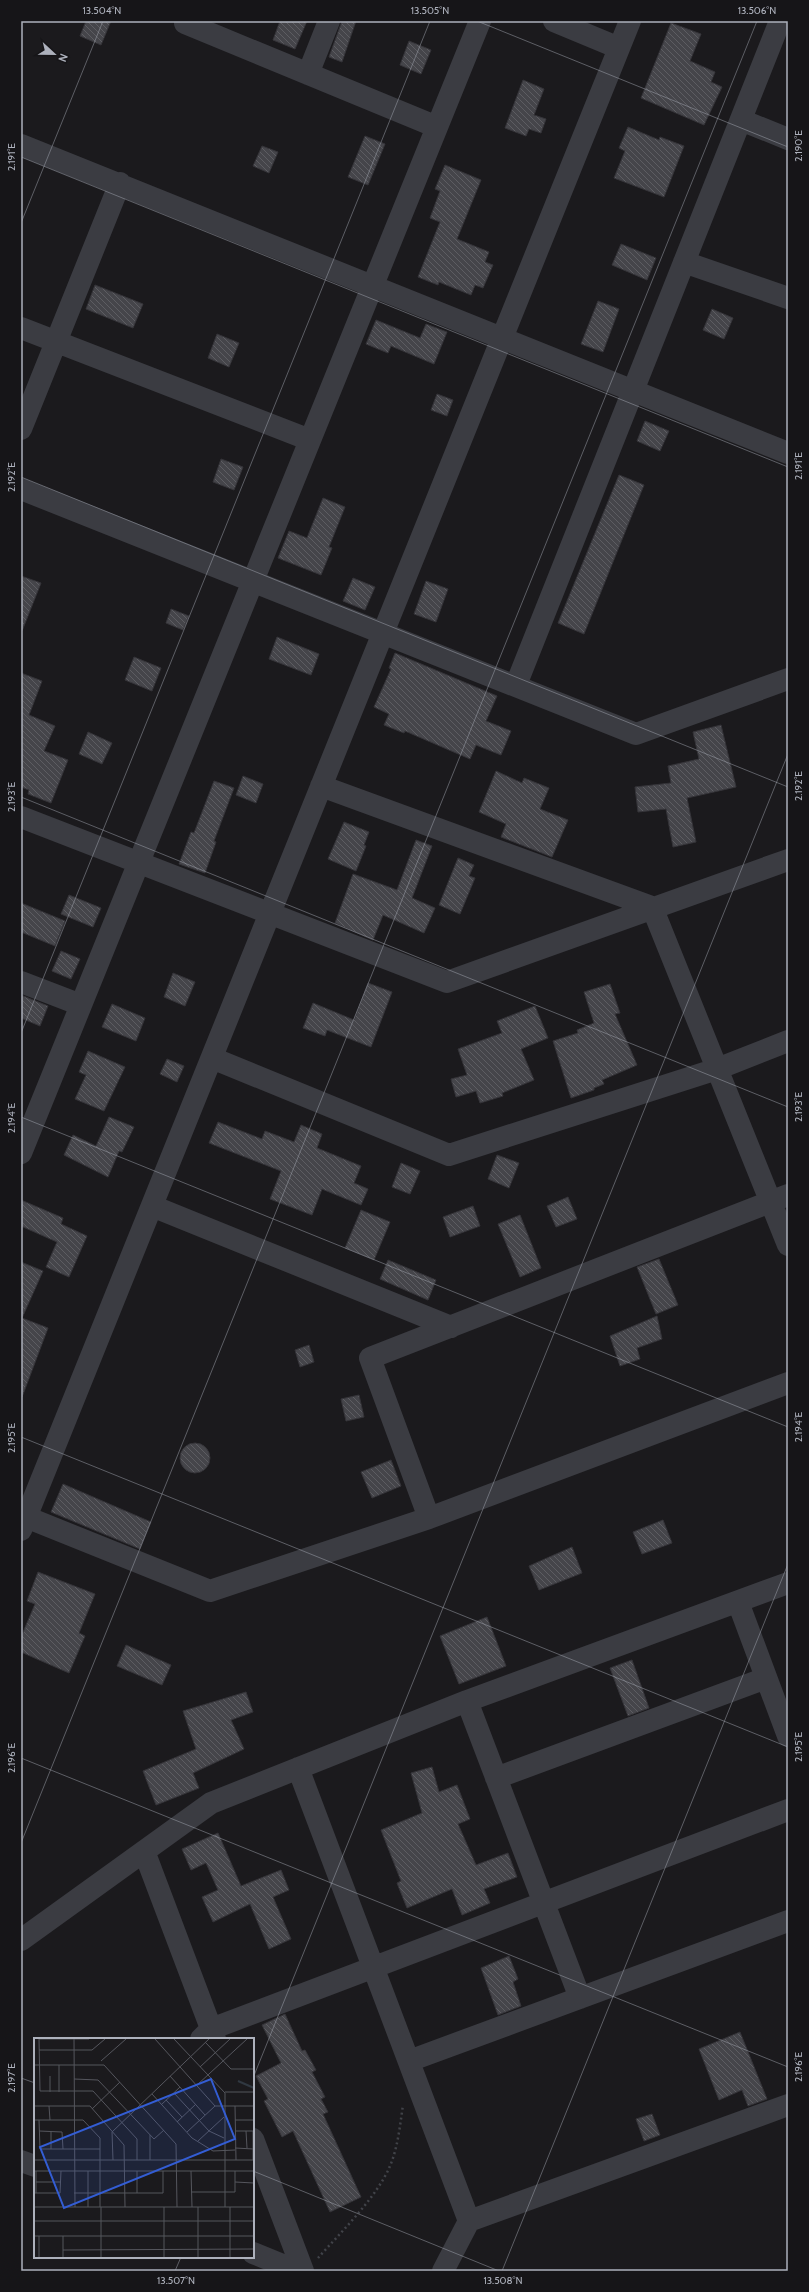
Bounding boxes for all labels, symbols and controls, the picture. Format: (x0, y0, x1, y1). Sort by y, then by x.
text: 13.504°N (83, 4, 121, 17)
text: 13.505°N (411, 4, 449, 17)
text: 13.506°N (738, 4, 776, 17)
north arrow (34, 34, 74, 74)
text: N (55, 52, 71, 64)
text: 2.190°E (792, 130, 805, 162)
text: 2.191°E (5, 143, 18, 171)
text: 2.191°E (792, 452, 805, 480)
text: 2.192°E (5, 462, 18, 492)
text: 2.192°E (792, 771, 805, 801)
text: 2.193°E (5, 782, 18, 812)
text: 2.193°E (792, 1092, 805, 1122)
text: 2.194°E (5, 1102, 18, 1133)
text: 2.194°E (792, 1411, 805, 1442)
text: 2.195°E (5, 1423, 18, 1453)
text: 2.195°E (792, 1732, 805, 1762)
text: 2.196°E (5, 1742, 18, 1773)
inset map (34, 2038, 254, 2258)
text: 2.196°E (792, 2051, 805, 2082)
text: 2.197°E (5, 2063, 18, 2093)
text: 13.507°N (157, 2274, 195, 2287)
text: 13.508°N (483, 2274, 523, 2287)

